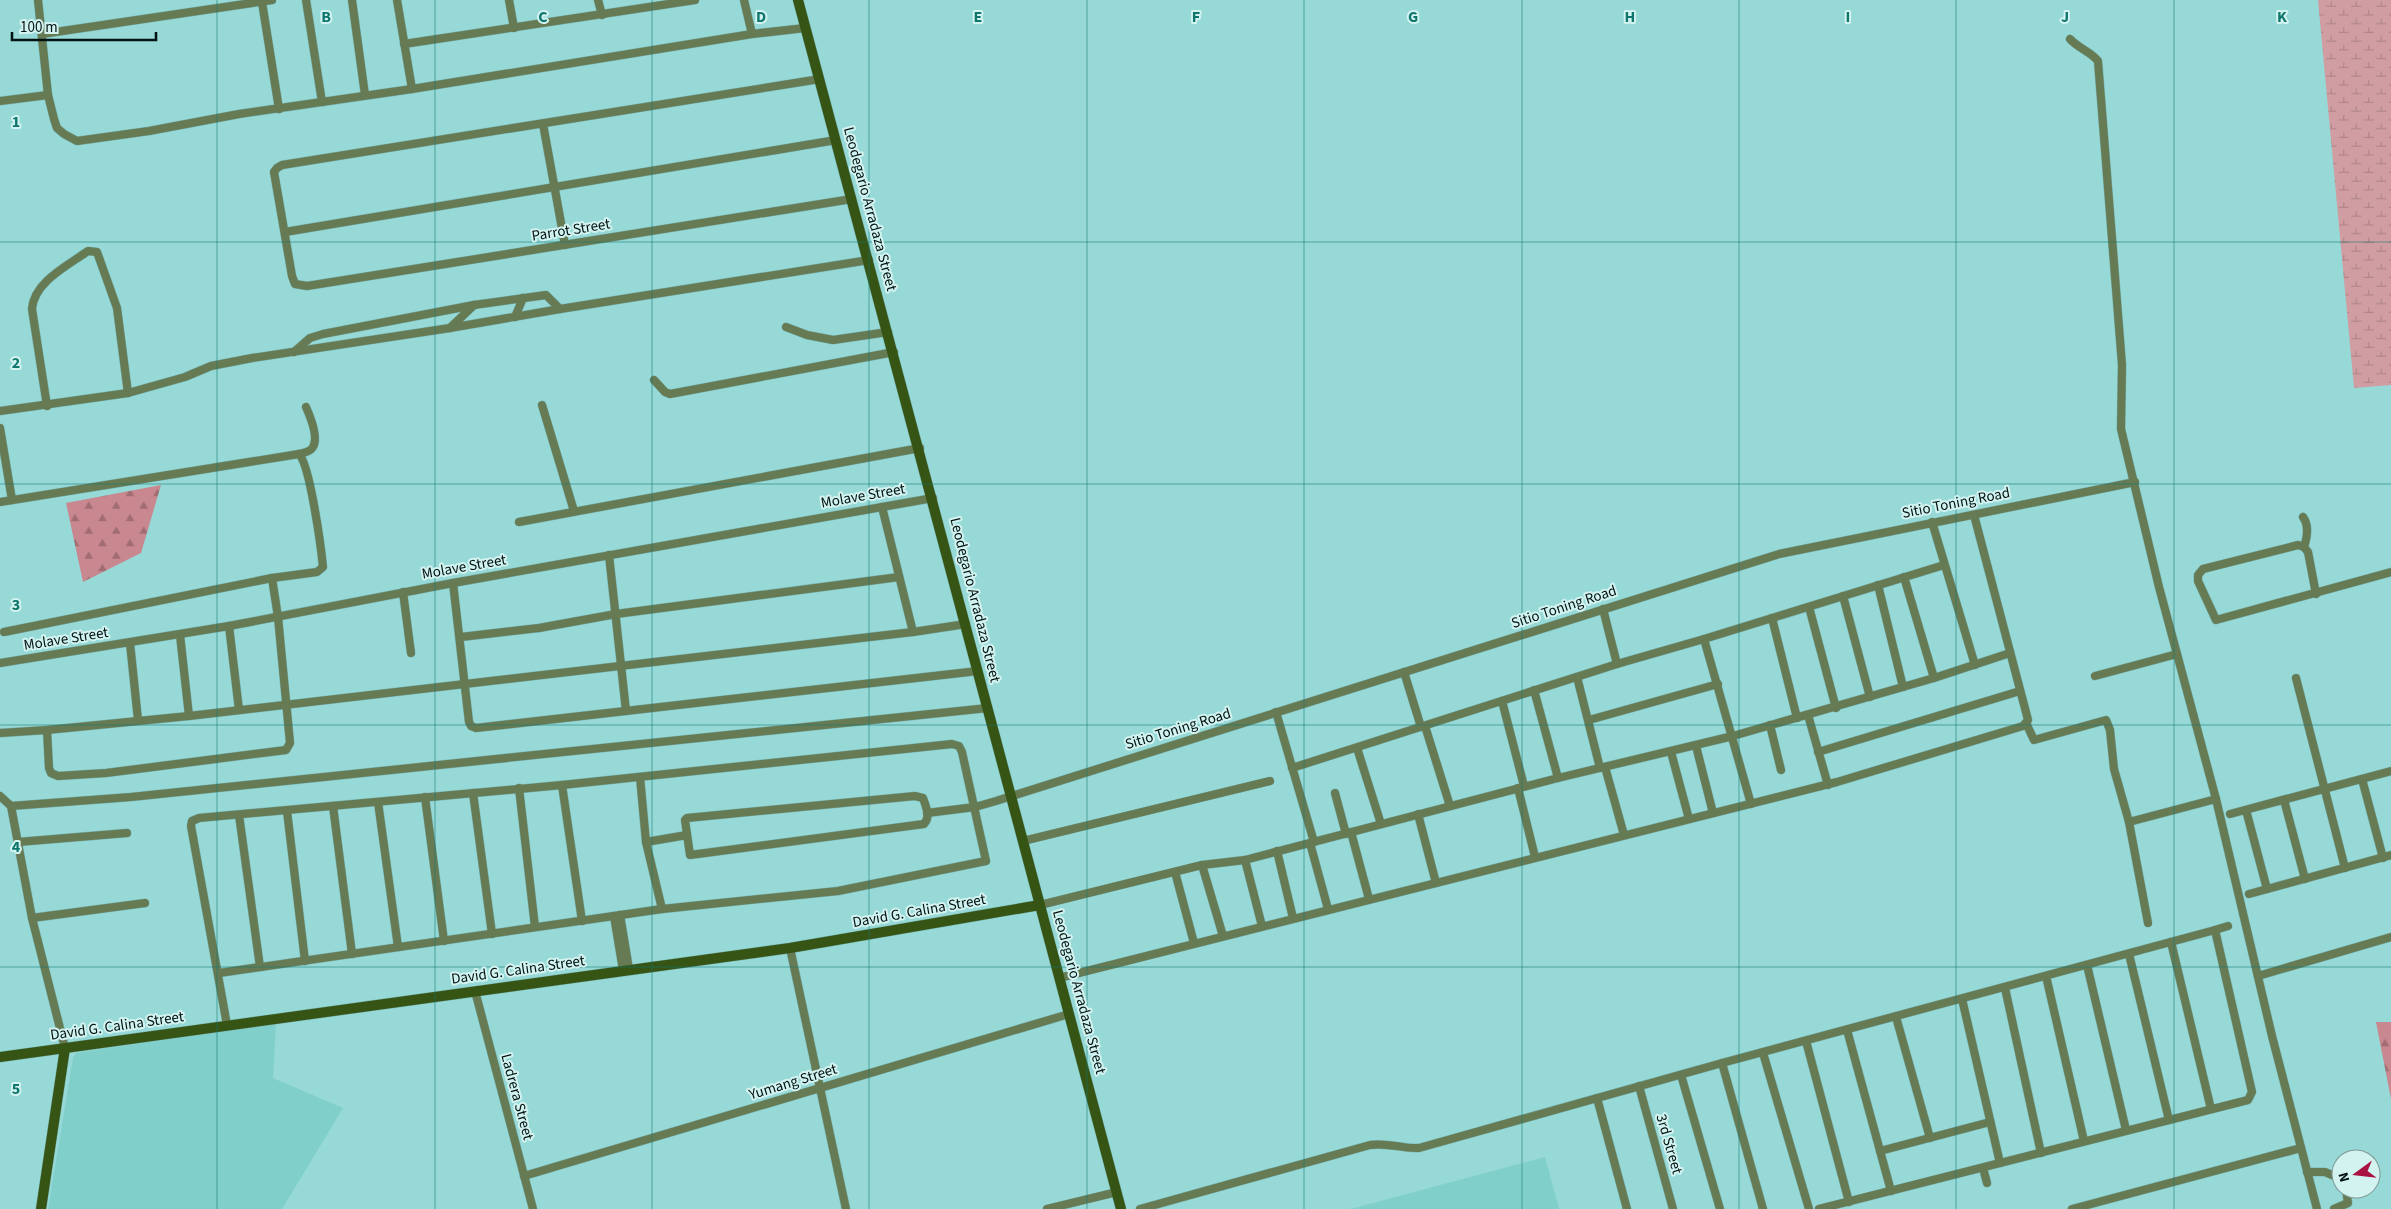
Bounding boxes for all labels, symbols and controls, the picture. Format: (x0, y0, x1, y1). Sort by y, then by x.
text: B (321, 6, 331, 28)
text: C (538, 6, 548, 28)
text: D (756, 6, 766, 28)
text: E (974, 6, 982, 28)
text: F (1192, 6, 1200, 28)
text: G (1408, 6, 1418, 28)
text: H (1625, 6, 1635, 28)
text: I (1846, 6, 1850, 28)
text: J (2061, 6, 2069, 28)
text: K (2277, 6, 2287, 28)
scale bar (12, 10, 156, 42)
text: 100 m (20, 17, 58, 38)
text: 1 (12, 111, 20, 133)
street label: Leodegario Arradaza Street (838, 125, 902, 293)
street label: Parrot Street (530, 213, 612, 247)
text: 2 (12, 352, 20, 374)
street label: Molave Street (819, 478, 907, 514)
street label: Sitio Toning Road (1900, 482, 2012, 524)
street label: Leodegario Arradaza Street (944, 515, 1006, 685)
street label: Molave Street (420, 549, 508, 585)
street label: Sitio Toning Road (1509, 580, 1619, 634)
text: 3 (12, 594, 20, 616)
street label: Molave Street (22, 622, 110, 656)
street label: Sitio Toning Road (1123, 703, 1233, 755)
text: 4 (12, 836, 21, 858)
street label: David G. Calina Street (851, 889, 987, 933)
street label: Leodegario Arradaza Street (1047, 908, 1111, 1076)
street label: David G. Calina Street (450, 950, 586, 990)
street label: David G. Calina Street (49, 1006, 185, 1046)
street label: Ladrera Street (495, 1051, 539, 1143)
street label: Yumang Street (745, 1059, 840, 1106)
text: 5 (12, 1078, 20, 1100)
street label: 3rd Street (1650, 1112, 1688, 1176)
north arrow (2331, 1149, 2381, 1199)
text: N (2334, 1170, 2355, 1184)

